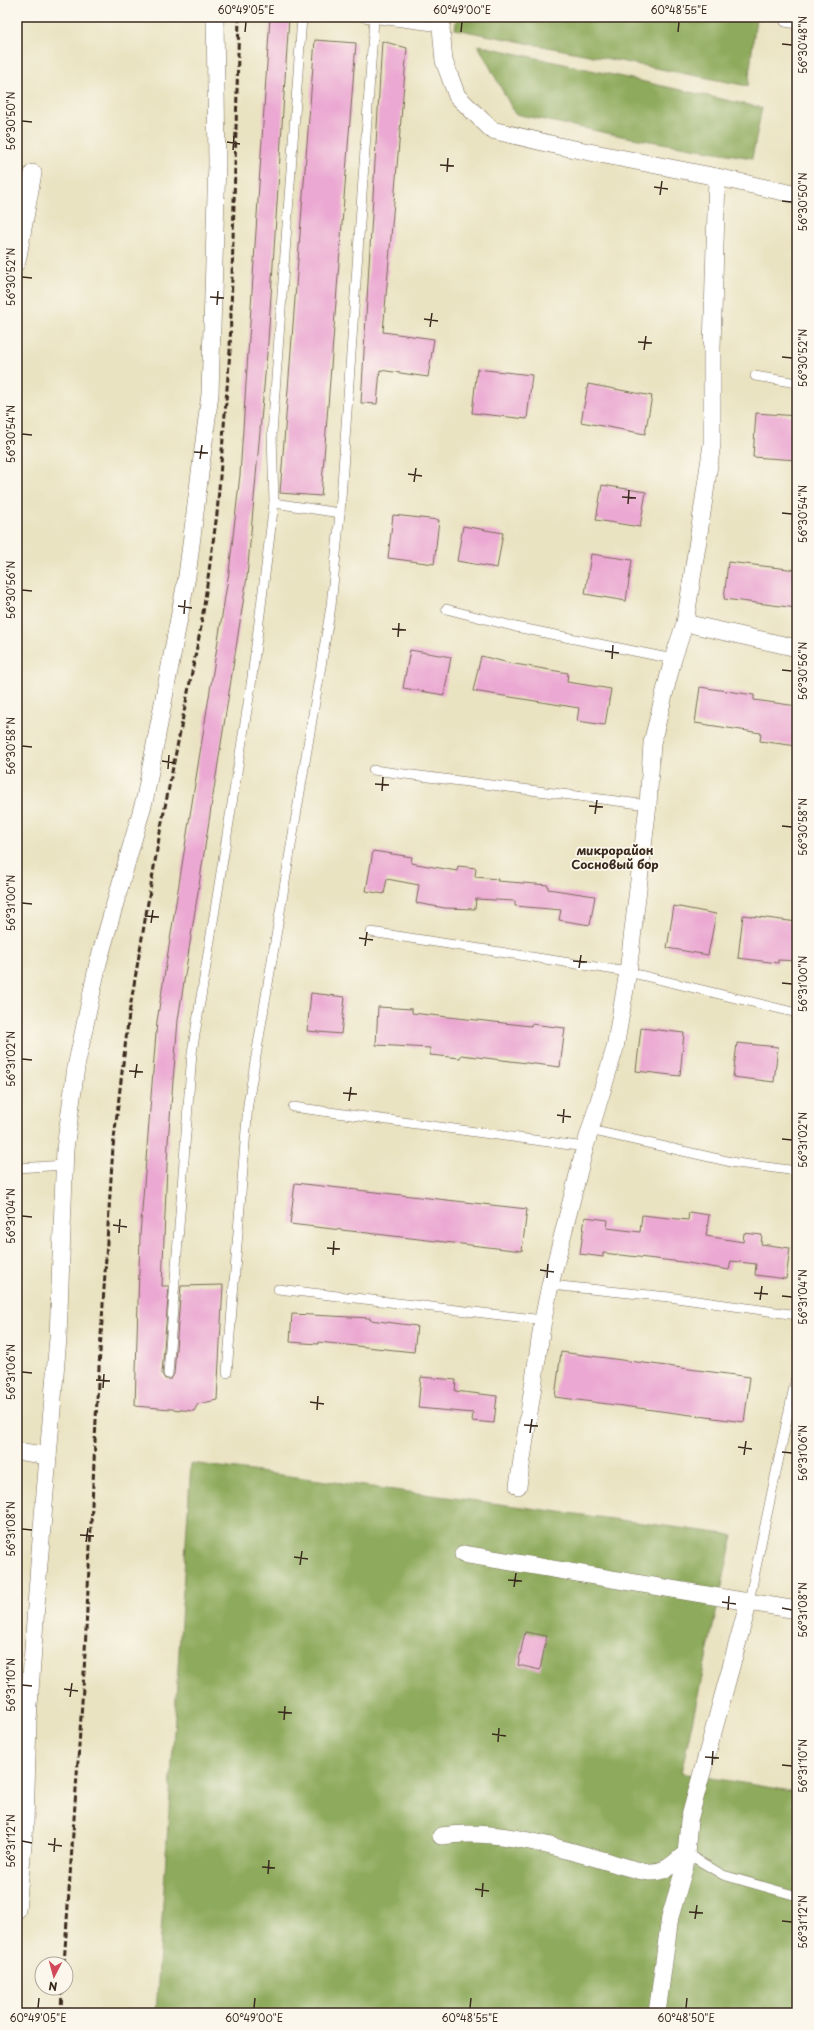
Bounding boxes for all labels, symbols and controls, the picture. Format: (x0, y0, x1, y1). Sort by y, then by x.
text: 60°49'05"E (217, 2, 275, 17)
text: 60°49'00"E (433, 2, 491, 17)
text: 60°48'55"E (651, 2, 707, 17)
text: 56°30'48"N (795, 16, 810, 74)
text: 56°30'50"N (3, 91, 18, 150)
text: 56°30'50"N (795, 172, 810, 231)
text: 56°30'52"N (3, 248, 18, 306)
text: 56°30'52"N (795, 329, 810, 387)
text: 56°30'54"N (3, 405, 18, 463)
text: 56°30'54"N (795, 485, 810, 543)
text: 56°30'56"N (3, 561, 18, 619)
text: 56°30'56"N (795, 642, 810, 700)
text: 56°30'58"N (3, 717, 18, 775)
text: 56°30'58"N (795, 798, 810, 856)
district label: микрорайон Сосновый бор (571, 841, 659, 873)
text: 56°31'00"N (3, 875, 18, 931)
text: 56°31'00"N (795, 956, 810, 1012)
text: 56°31'02"N (3, 1031, 18, 1087)
text: 56°31'02"N (795, 1112, 810, 1168)
text: 56°31'04"N (3, 1188, 18, 1244)
text: 56°31'04"N (795, 1269, 810, 1325)
text: 56°31'06"N (3, 1344, 18, 1400)
text: 56°31'06"N (795, 1425, 810, 1481)
text: 56°31'08"N (3, 1501, 18, 1557)
text: 56°31'08"N (795, 1582, 810, 1638)
text: 56°31'10"N (3, 1658, 18, 1712)
text: 56°31'10"N (795, 1739, 810, 1793)
text: 56°31'12"N (3, 1814, 18, 1868)
text: 56°31'12"N (795, 1895, 810, 1949)
north arrow (34, 1956, 74, 1996)
text: N (47, 1978, 58, 1995)
text: 60°49'05"E (9, 2010, 67, 2025)
text: 60°49'00"E (225, 2010, 283, 2025)
text: 60°48'55"E (442, 2010, 498, 2025)
text: 60°48'50"E (657, 2010, 715, 2025)

